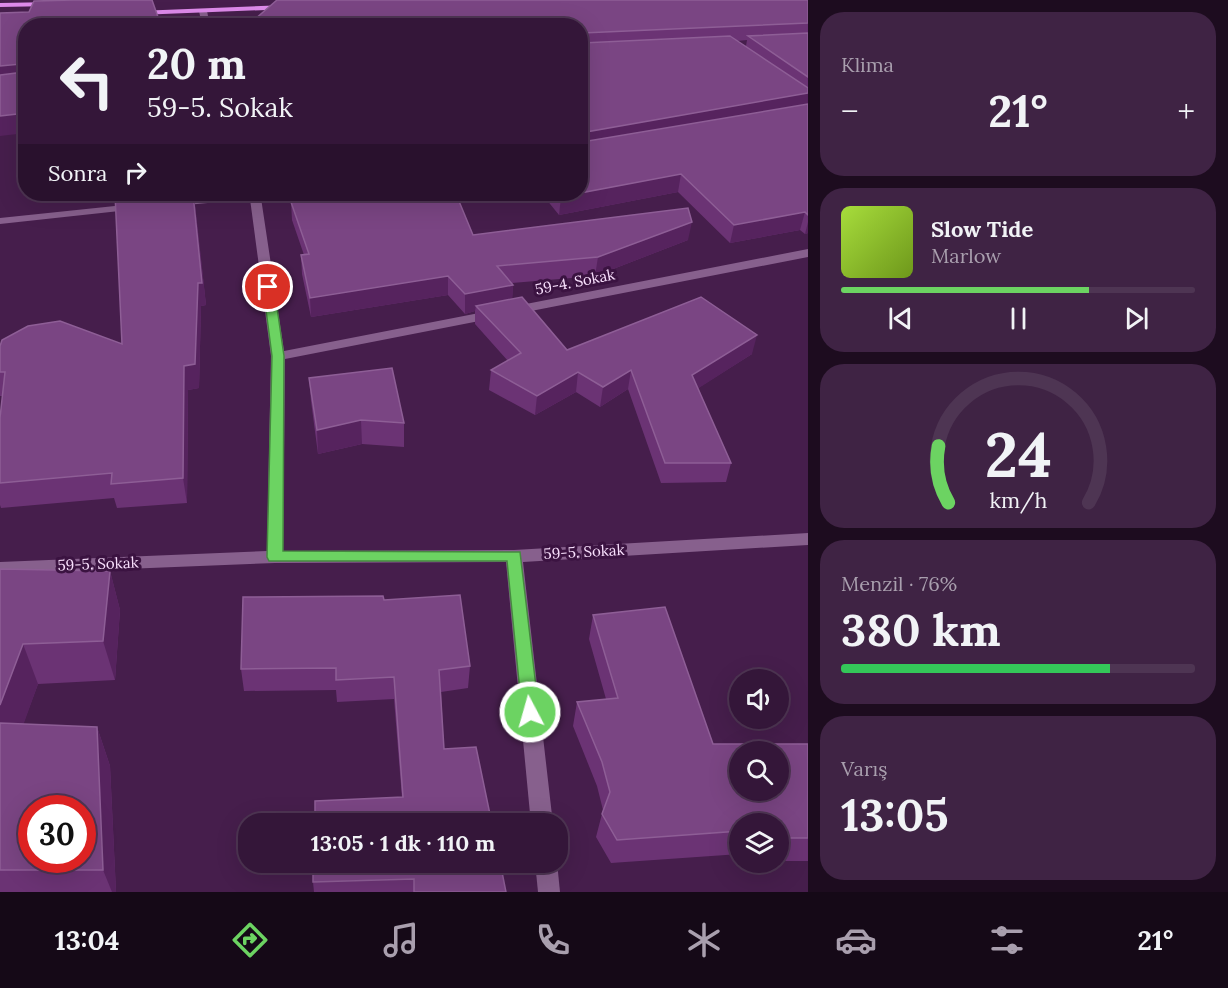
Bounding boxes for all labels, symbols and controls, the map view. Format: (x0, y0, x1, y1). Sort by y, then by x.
text: 20 m (147, 37, 246, 91)
icon: left (48, 42, 126, 120)
text: Klima (841, 52, 894, 77)
text: 21° (988, 82, 1048, 139)
text: 59-5. Sokak (147, 90, 293, 124)
text: − (841, 90, 859, 132)
text: + (1177, 90, 1195, 132)
icon: right (119, 156, 152, 189)
text: Sonra (48, 159, 107, 187)
text: Slow Tide (931, 215, 1033, 243)
text: Marlow (931, 243, 1001, 268)
pin (242, 261, 293, 312)
street label: 59-4. Sokak (533, 264, 617, 299)
icon: arrive (251, 270, 284, 303)
icon: previous (884, 302, 917, 335)
icon: pause (1002, 302, 1035, 335)
icon: next (1120, 302, 1153, 335)
text: 24 (984, 414, 1052, 494)
text: km/h (989, 486, 1047, 514)
street label: 59-5. Sokak (543, 540, 625, 563)
street label: 59-5. Sokak (57, 553, 139, 574)
text: Menzil · 76% (841, 571, 957, 596)
text: 380 km (841, 601, 1001, 658)
map controls (729, 669, 789, 873)
button: sound (729, 669, 789, 729)
position arrow (498, 680, 562, 744)
button: search (729, 741, 789, 801)
text: Varış (841, 756, 887, 781)
text: 13:05 (841, 786, 949, 843)
speed limit sign: 30 (18, 795, 96, 873)
button: layers (729, 813, 789, 873)
text: 13:05 · 1 dk · 110 m (311, 829, 495, 857)
icon: directions (229, 919, 271, 961)
icon: music (380, 919, 422, 961)
icon: phone (532, 919, 574, 961)
icon: climate (683, 919, 725, 961)
icon: car (835, 919, 877, 961)
icon: filters (986, 919, 1028, 961)
text: 13:04 (55, 923, 120, 957)
text: 21° (1138, 923, 1173, 957)

